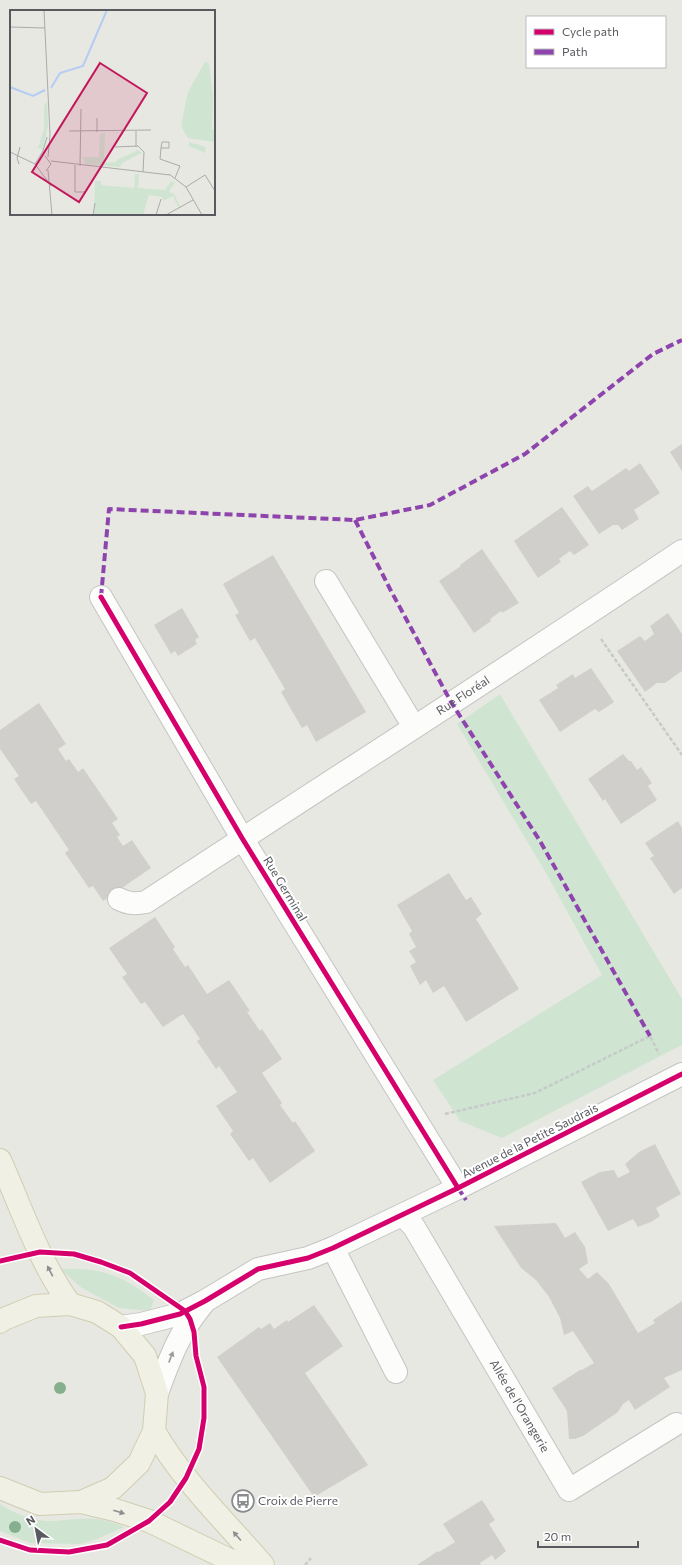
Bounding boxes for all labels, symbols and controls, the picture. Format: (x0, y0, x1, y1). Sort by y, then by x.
inset map (10, 10, 215, 215)
legend (526, 16, 666, 68)
text: Cycle path (562, 24, 619, 38)
text: Path (562, 44, 588, 58)
street label: Rue Floréal (433, 672, 492, 717)
street label: Rue Germinal (261, 854, 311, 923)
street label: Avenue de la Petite Saudrais (459, 1100, 600, 1181)
one-way arrow (47, 1265, 53, 1277)
one-way arrow (168, 1350, 174, 1362)
street label: Allée de l'Orangerie (488, 1357, 553, 1454)
bus stop icon: Croix de Pierre (230, 1488, 256, 1514)
place label: Croix de Pierre (258, 1493, 338, 1507)
north arrow (16, 1509, 56, 1549)
one-way arrow (113, 1509, 125, 1515)
text: N (23, 1512, 37, 1528)
scale bar (538, 1523, 638, 1549)
text: 20 m (544, 1529, 571, 1543)
one-way arrow (233, 1530, 242, 1541)

